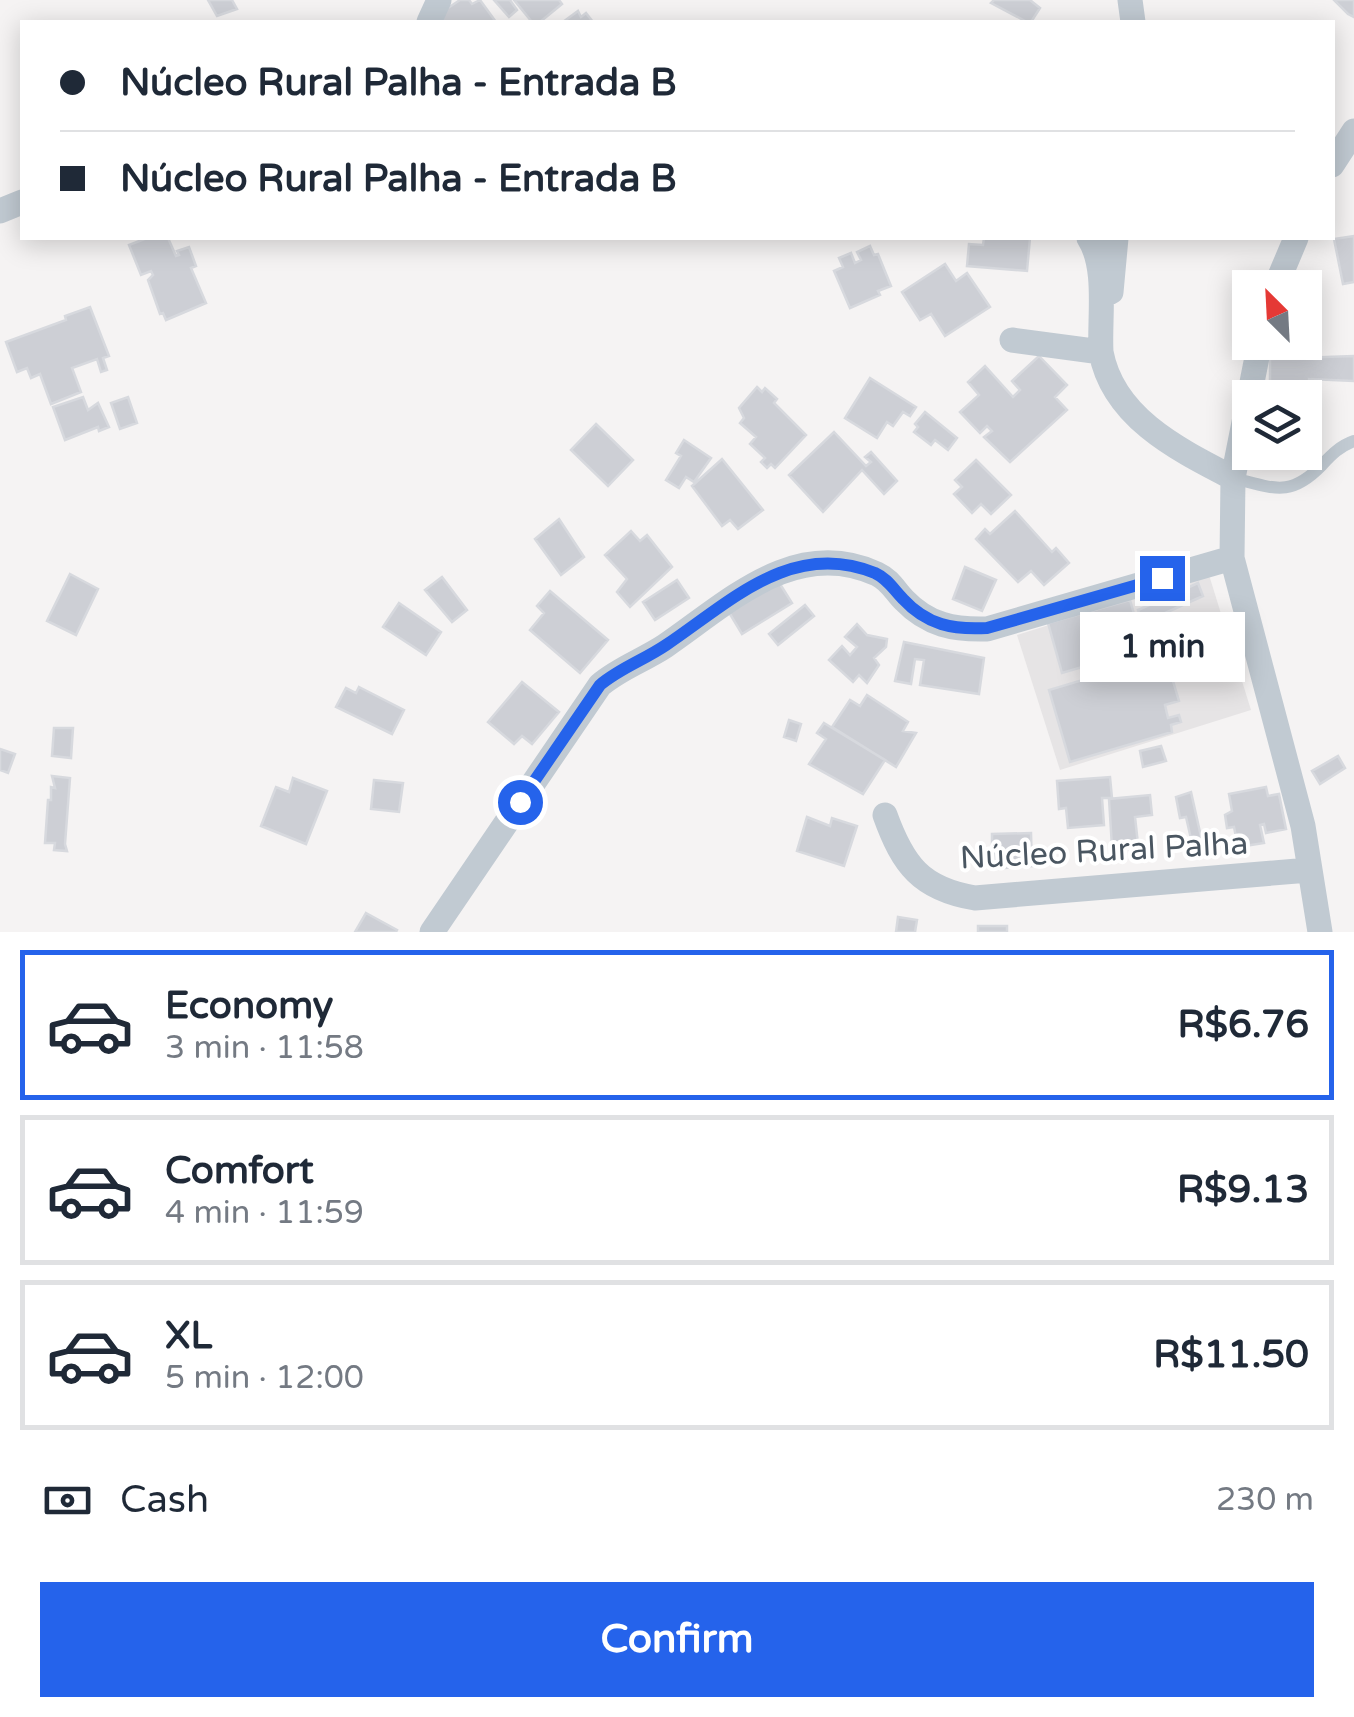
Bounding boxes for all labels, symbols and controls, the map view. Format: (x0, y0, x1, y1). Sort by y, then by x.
text: Núcleo Rural Palha - Entrada B (120, 60, 677, 106)
text: Núcleo Rural Palha - Entrada B (120, 156, 677, 202)
north arrow (1232, 270, 1322, 360)
map controls (1232, 270, 1322, 470)
button: layers (1232, 380, 1322, 470)
route end (1140, 556, 1185, 601)
callout: 1 min (1080, 613, 1244, 683)
text: 1 min (1120, 628, 1205, 666)
route start (498, 780, 543, 825)
street label: Núcleo Rural Palha (959, 824, 1249, 878)
icon: car (45, 980, 135, 1070)
text: Economy (165, 983, 333, 1029)
text: R$6.76 (1177, 1002, 1309, 1048)
text: 3 min · 11:58 (165, 1029, 364, 1067)
icon: car (45, 1145, 135, 1235)
text: Comfort (165, 1148, 314, 1194)
text: R$9.13 (1177, 1167, 1309, 1213)
text: 4 min · 11:59 (165, 1194, 364, 1232)
icon: car (45, 1310, 135, 1400)
text: XL (165, 1313, 212, 1359)
text: R$11.50 (1153, 1332, 1309, 1378)
text: 5 min · 12:00 (165, 1359, 364, 1397)
icon: cash (40, 1473, 95, 1528)
text: Cash (120, 1477, 209, 1523)
text: 230 m (1216, 1481, 1314, 1519)
button: Confirm (40, 1582, 1314, 1697)

